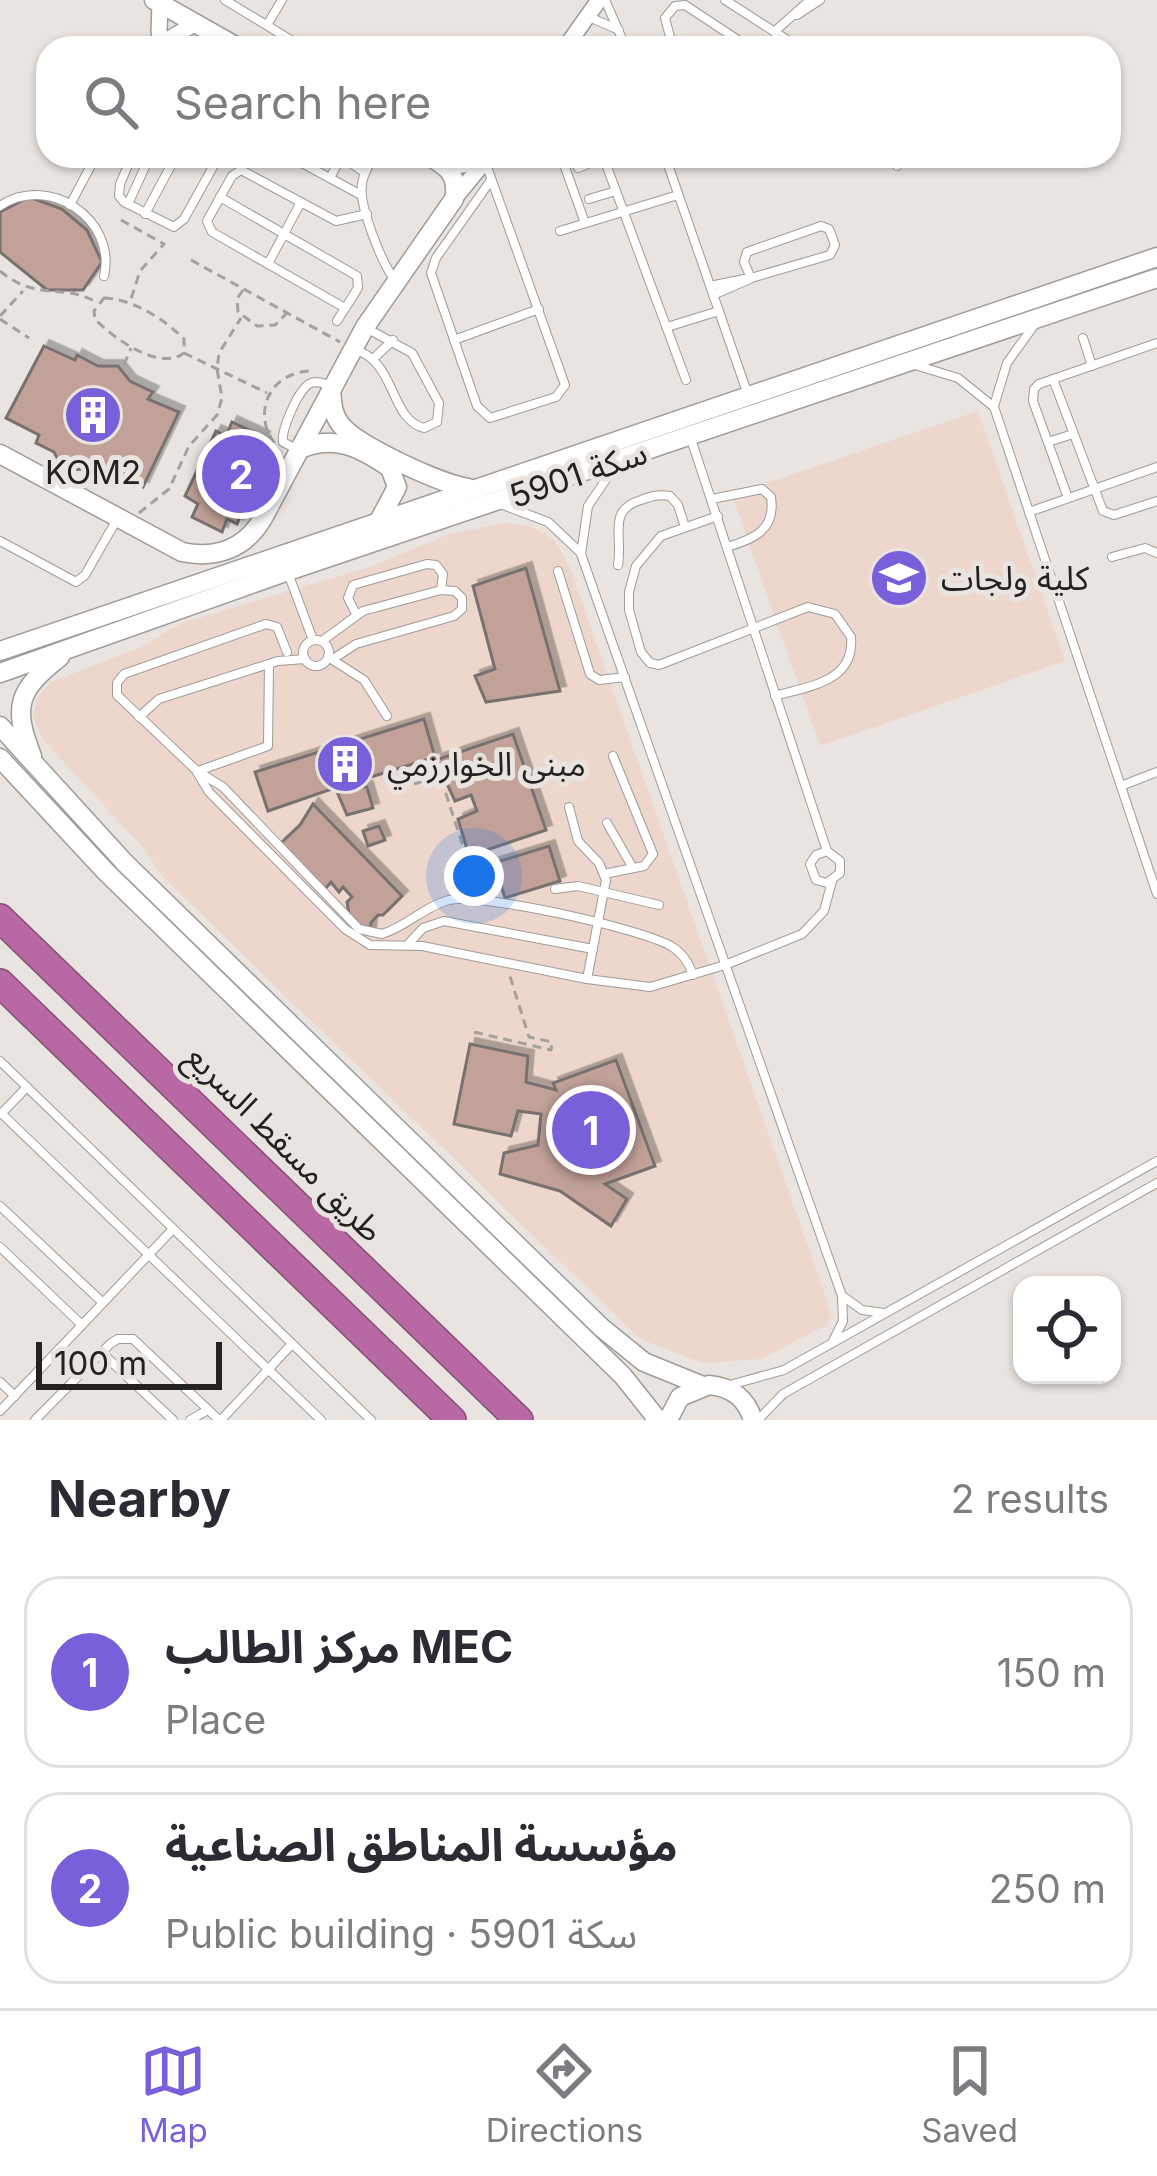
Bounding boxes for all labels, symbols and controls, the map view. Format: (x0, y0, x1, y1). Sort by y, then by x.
search box (36, 36, 1121, 168)
icon: search (78, 69, 144, 135)
text: Search here (174, 75, 431, 130)
building icon: KOM2 (62, 384, 124, 446)
pin: 2 (202, 429, 280, 519)
street label: سكة 5901 (504, 432, 652, 516)
place label: KOM2 (45, 452, 141, 492)
school or university icon: كلية ولجات (868, 547, 930, 609)
place label: كلية ولجات (941, 558, 1089, 598)
building icon: مبنى الخوارزمي (314, 733, 376, 795)
place label: مبنى الخوارزمي (387, 744, 586, 790)
your location (444, 846, 504, 906)
street label: طريق مسقط السريع (174, 1036, 392, 1254)
pin: 1 (552, 1085, 630, 1175)
map controls (1013, 1276, 1121, 1384)
button: locate (1013, 1276, 1121, 1384)
scale bar (36, 1336, 222, 1389)
text: 100 m (54, 1343, 147, 1383)
text: Nearby (48, 1468, 231, 1529)
text: 2 results (951, 1475, 1109, 1522)
text: مركز الطالب MEC (165, 1619, 513, 1674)
text: 1 (82, 1649, 98, 1696)
text: 150 m (997, 1649, 1106, 1696)
text: Place (165, 1696, 266, 1743)
text: مؤسسة المناطق الصناعية (165, 1817, 678, 1872)
text: 2 (78, 1865, 102, 1912)
text: 250 m (989, 1865, 1106, 1912)
text: Public building · سكة 5901 (165, 1910, 637, 1957)
tab: Map (139, 2038, 208, 2150)
tab: Directions (486, 2038, 643, 2150)
tab: Saved (921, 2038, 1018, 2150)

